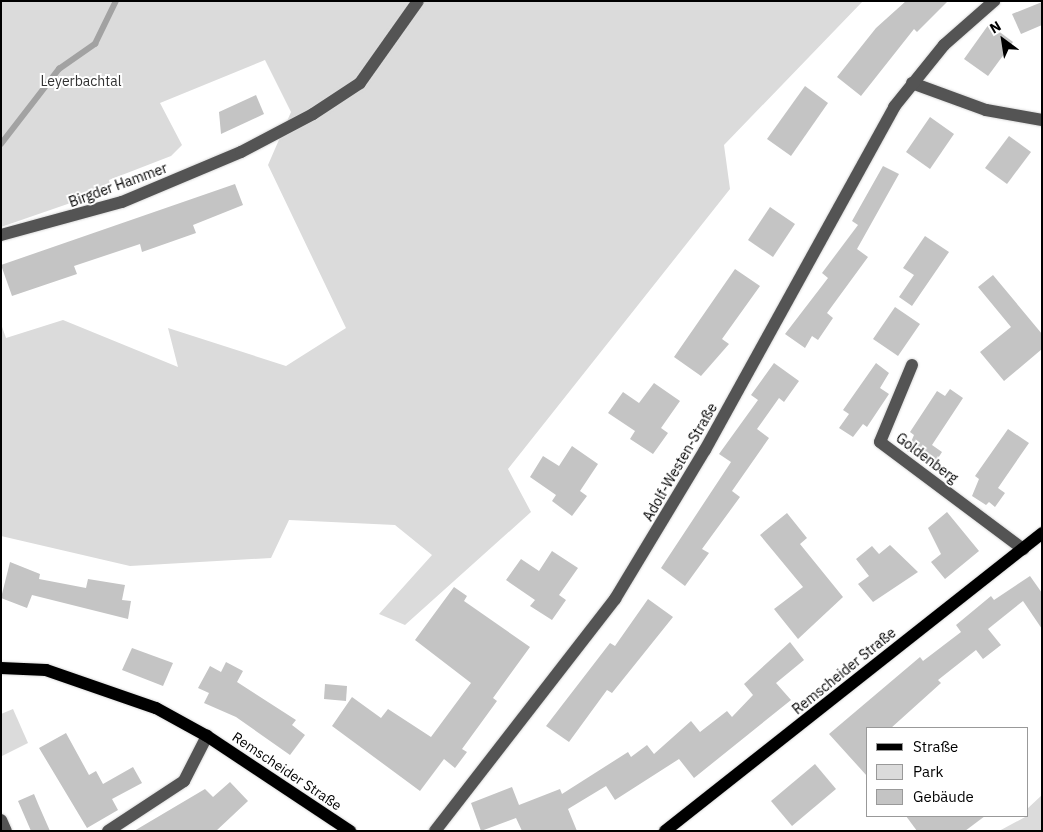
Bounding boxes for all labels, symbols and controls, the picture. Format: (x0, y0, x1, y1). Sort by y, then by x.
north arrow (978, 15, 1028, 65)
text: N (986, 17, 1004, 37)
park label: Leyerbachtal (40, 73, 122, 89)
street label: Birgder Hammer (66, 159, 170, 211)
street label: Adolf-Westen-Straße (639, 400, 721, 524)
street label: Goldenberg (893, 429, 961, 487)
street label: Remscheider Straße (789, 624, 899, 718)
legend (866, 727, 1028, 817)
street label: Remscheider Straße (229, 728, 345, 814)
text: Straße (913, 737, 958, 756)
text: Park (913, 762, 943, 781)
text: Gebäude (913, 787, 974, 806)

